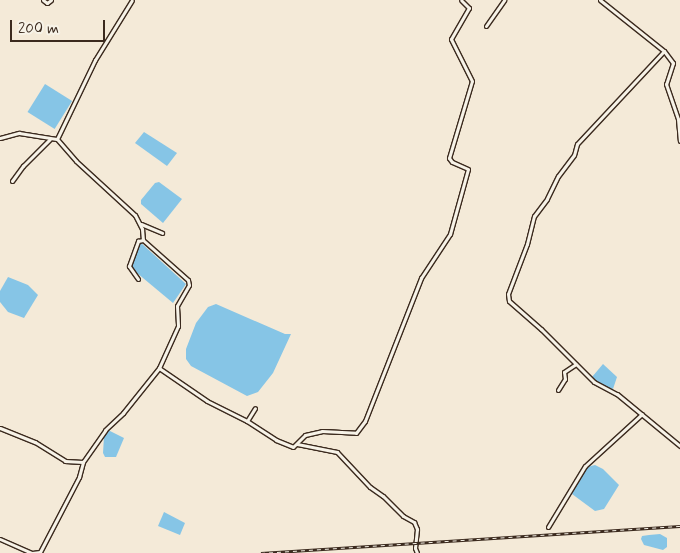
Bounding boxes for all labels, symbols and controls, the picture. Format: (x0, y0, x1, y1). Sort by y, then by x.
scale bar (12, 10, 108, 42)
text: 200 m (18, 19, 59, 39)

